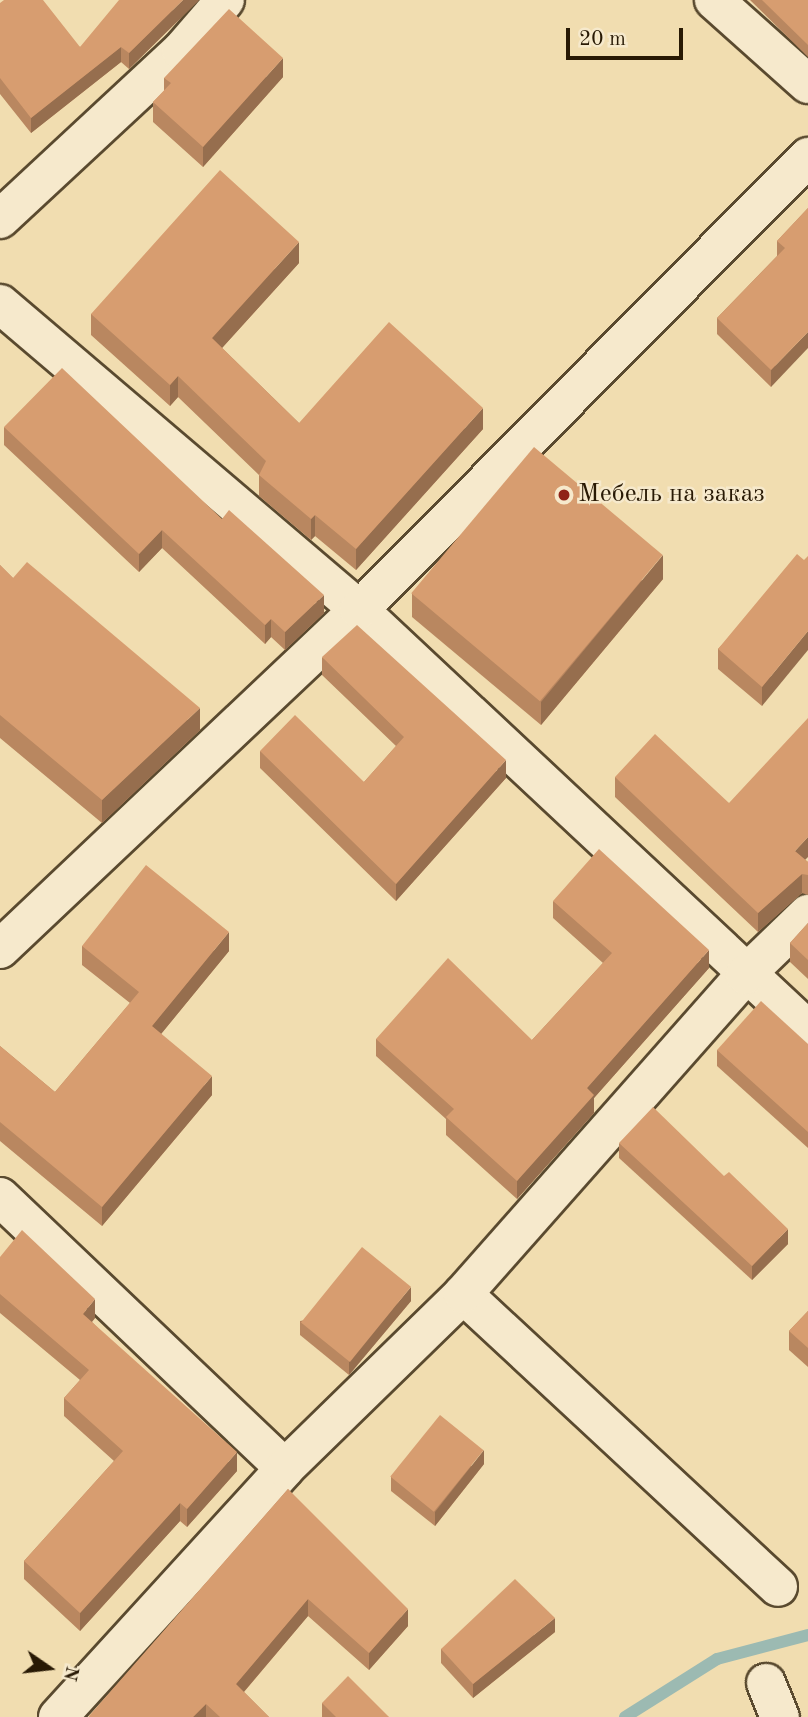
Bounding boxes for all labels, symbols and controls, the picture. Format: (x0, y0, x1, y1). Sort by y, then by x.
scale bar (570, 14, 687, 58)
text: 20 m (579, 29, 626, 50)
place label: Мебель на заказ (578, 479, 765, 511)
marker: Мебель на заказ (556, 487, 572, 503)
north arrow (14, 1633, 84, 1703)
text: N (59, 1664, 81, 1683)

